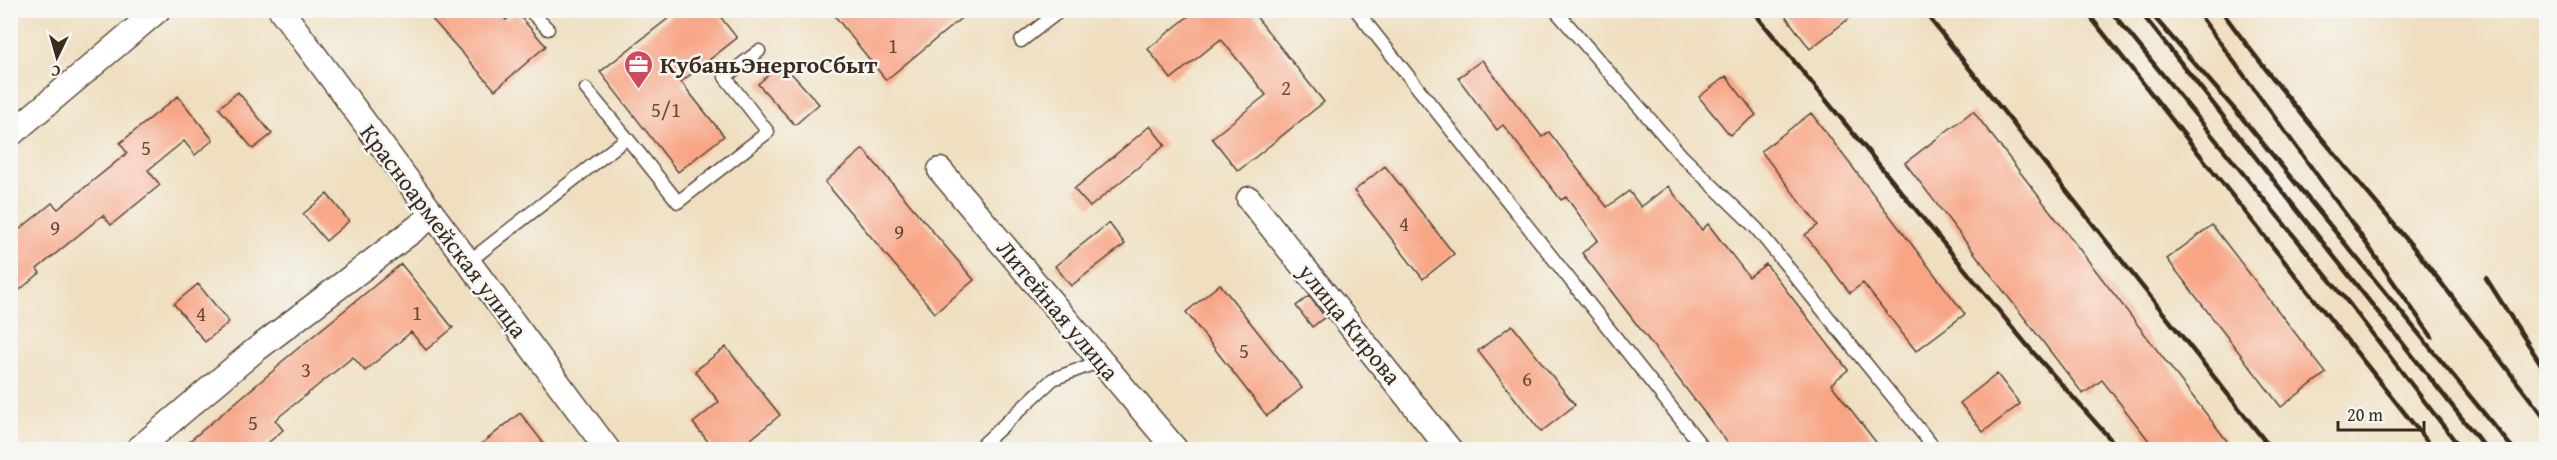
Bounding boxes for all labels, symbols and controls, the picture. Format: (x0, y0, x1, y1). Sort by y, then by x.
north arrow (27, 27, 87, 87)
house number: 1 (888, 30, 898, 61)
place label: КубаньЭнергоСбыт (660, 47, 878, 82)
office icon: КубаньЭнергоСбыт (623, 48, 655, 90)
text: С (50, 60, 61, 84)
house number: 2 (1281, 72, 1291, 103)
house number: 5/1 (651, 94, 681, 125)
street label: Красноармейская улица (352, 117, 537, 346)
house number: 5 (141, 132, 151, 163)
house number: 4 (1399, 208, 1409, 239)
house number: 9 (50, 212, 60, 243)
house number: 9 (894, 216, 904, 247)
street label: Литейная улица (989, 232, 1128, 388)
street label: улица Кирова (1289, 255, 1410, 393)
house number: 1 (412, 297, 422, 328)
house number: 4 (196, 298, 206, 329)
house number: 5 (1239, 335, 1249, 366)
house number: 3 (301, 354, 311, 385)
house number: 6 (1522, 363, 1532, 394)
scale bar (2338, 394, 2424, 432)
text: 20 m (2347, 401, 2383, 428)
house number: 5 (248, 407, 258, 438)

